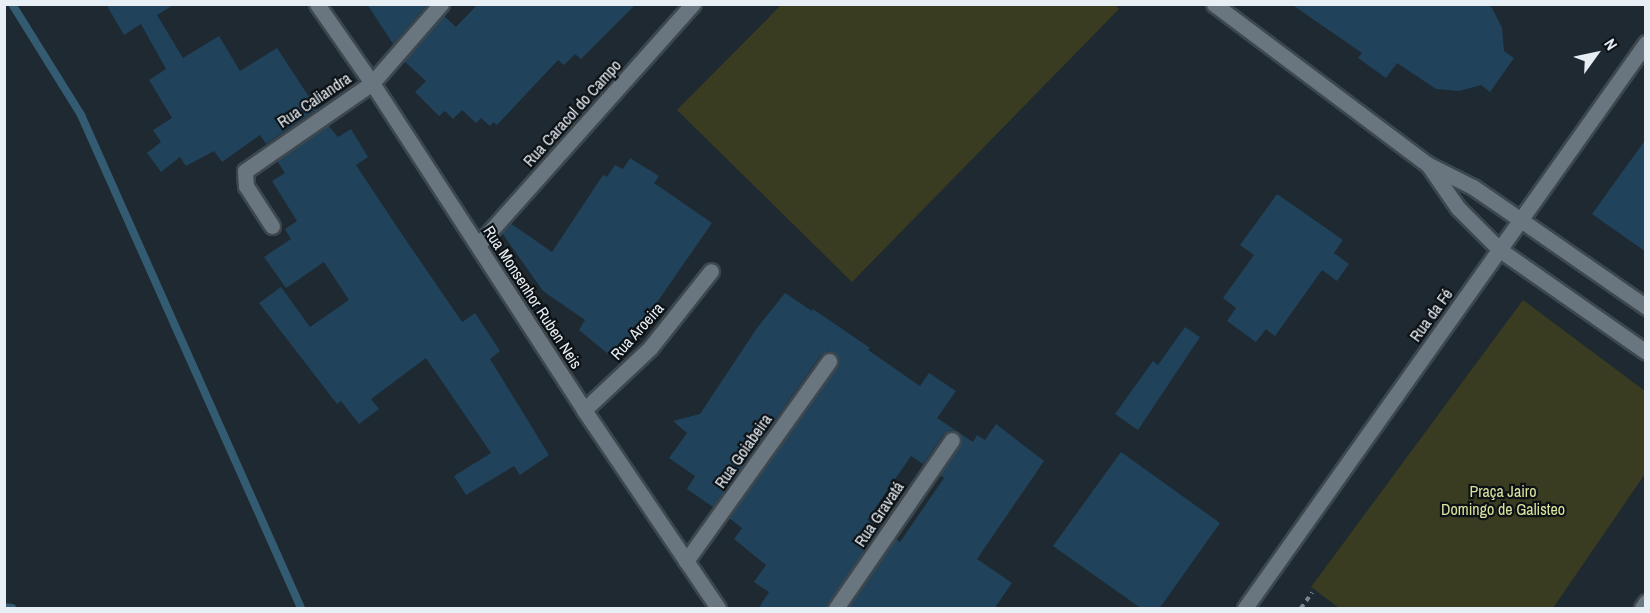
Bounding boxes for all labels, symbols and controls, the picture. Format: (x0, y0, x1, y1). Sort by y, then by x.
north arrow (1566, 24, 1626, 84)
text: N (1599, 34, 1623, 54)
street label: Rua Caracol do Campo (519, 56, 625, 170)
street label: Rua Caliandra (274, 68, 354, 132)
street label: Rua Monsenhor Ruben Neis (480, 222, 586, 372)
street label: Rua da Fé (1405, 285, 1457, 345)
street label: Rua Aroeira (606, 298, 668, 364)
street label: Rua Goiabeira (710, 410, 776, 492)
street label: Rua Gravatá (850, 478, 908, 550)
park label: Praça Jairo Domingo de Galisteo (1441, 481, 1565, 519)

